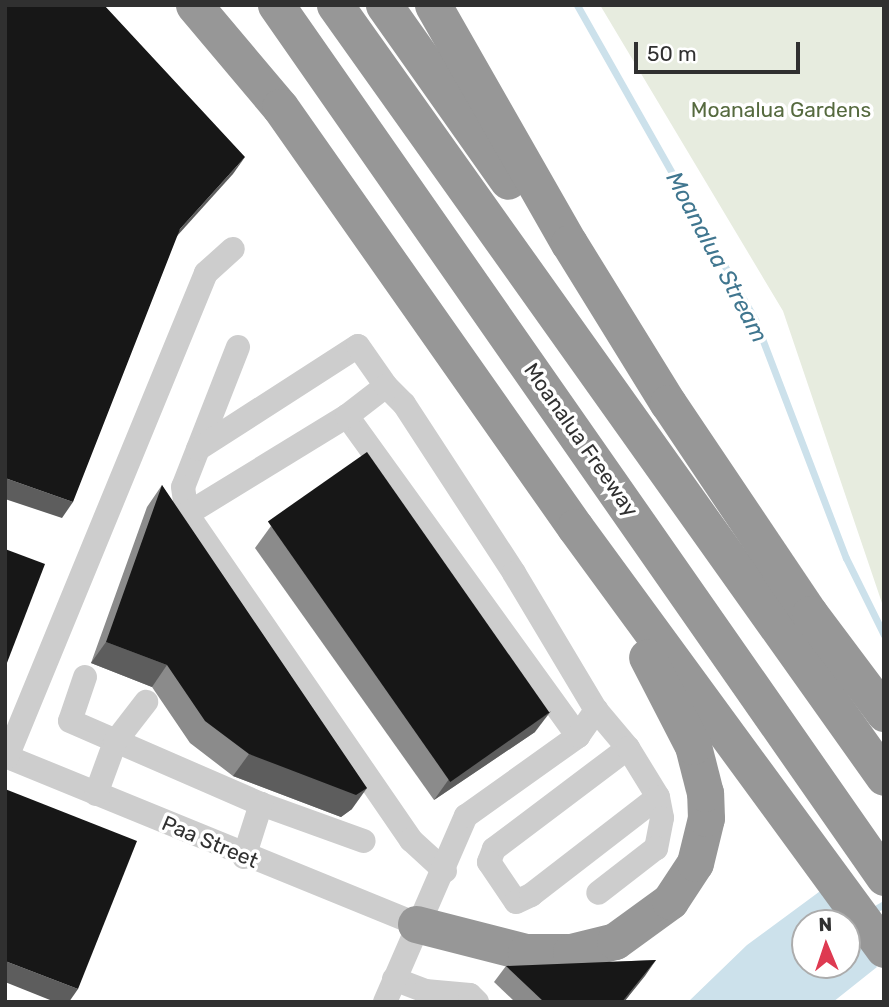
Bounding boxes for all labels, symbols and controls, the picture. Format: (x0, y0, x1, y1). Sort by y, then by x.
scale bar (637, 28, 803, 72)
text: 50 m (647, 41, 697, 66)
park label: Moanalua Gardens (691, 97, 871, 123)
water label: Moanalua Stream (660, 167, 774, 347)
street label: Moanalua Freeway (519, 358, 643, 522)
street label: Paa Street (158, 810, 262, 874)
north arrow (791, 909, 861, 979)
text: N (818, 913, 833, 936)

